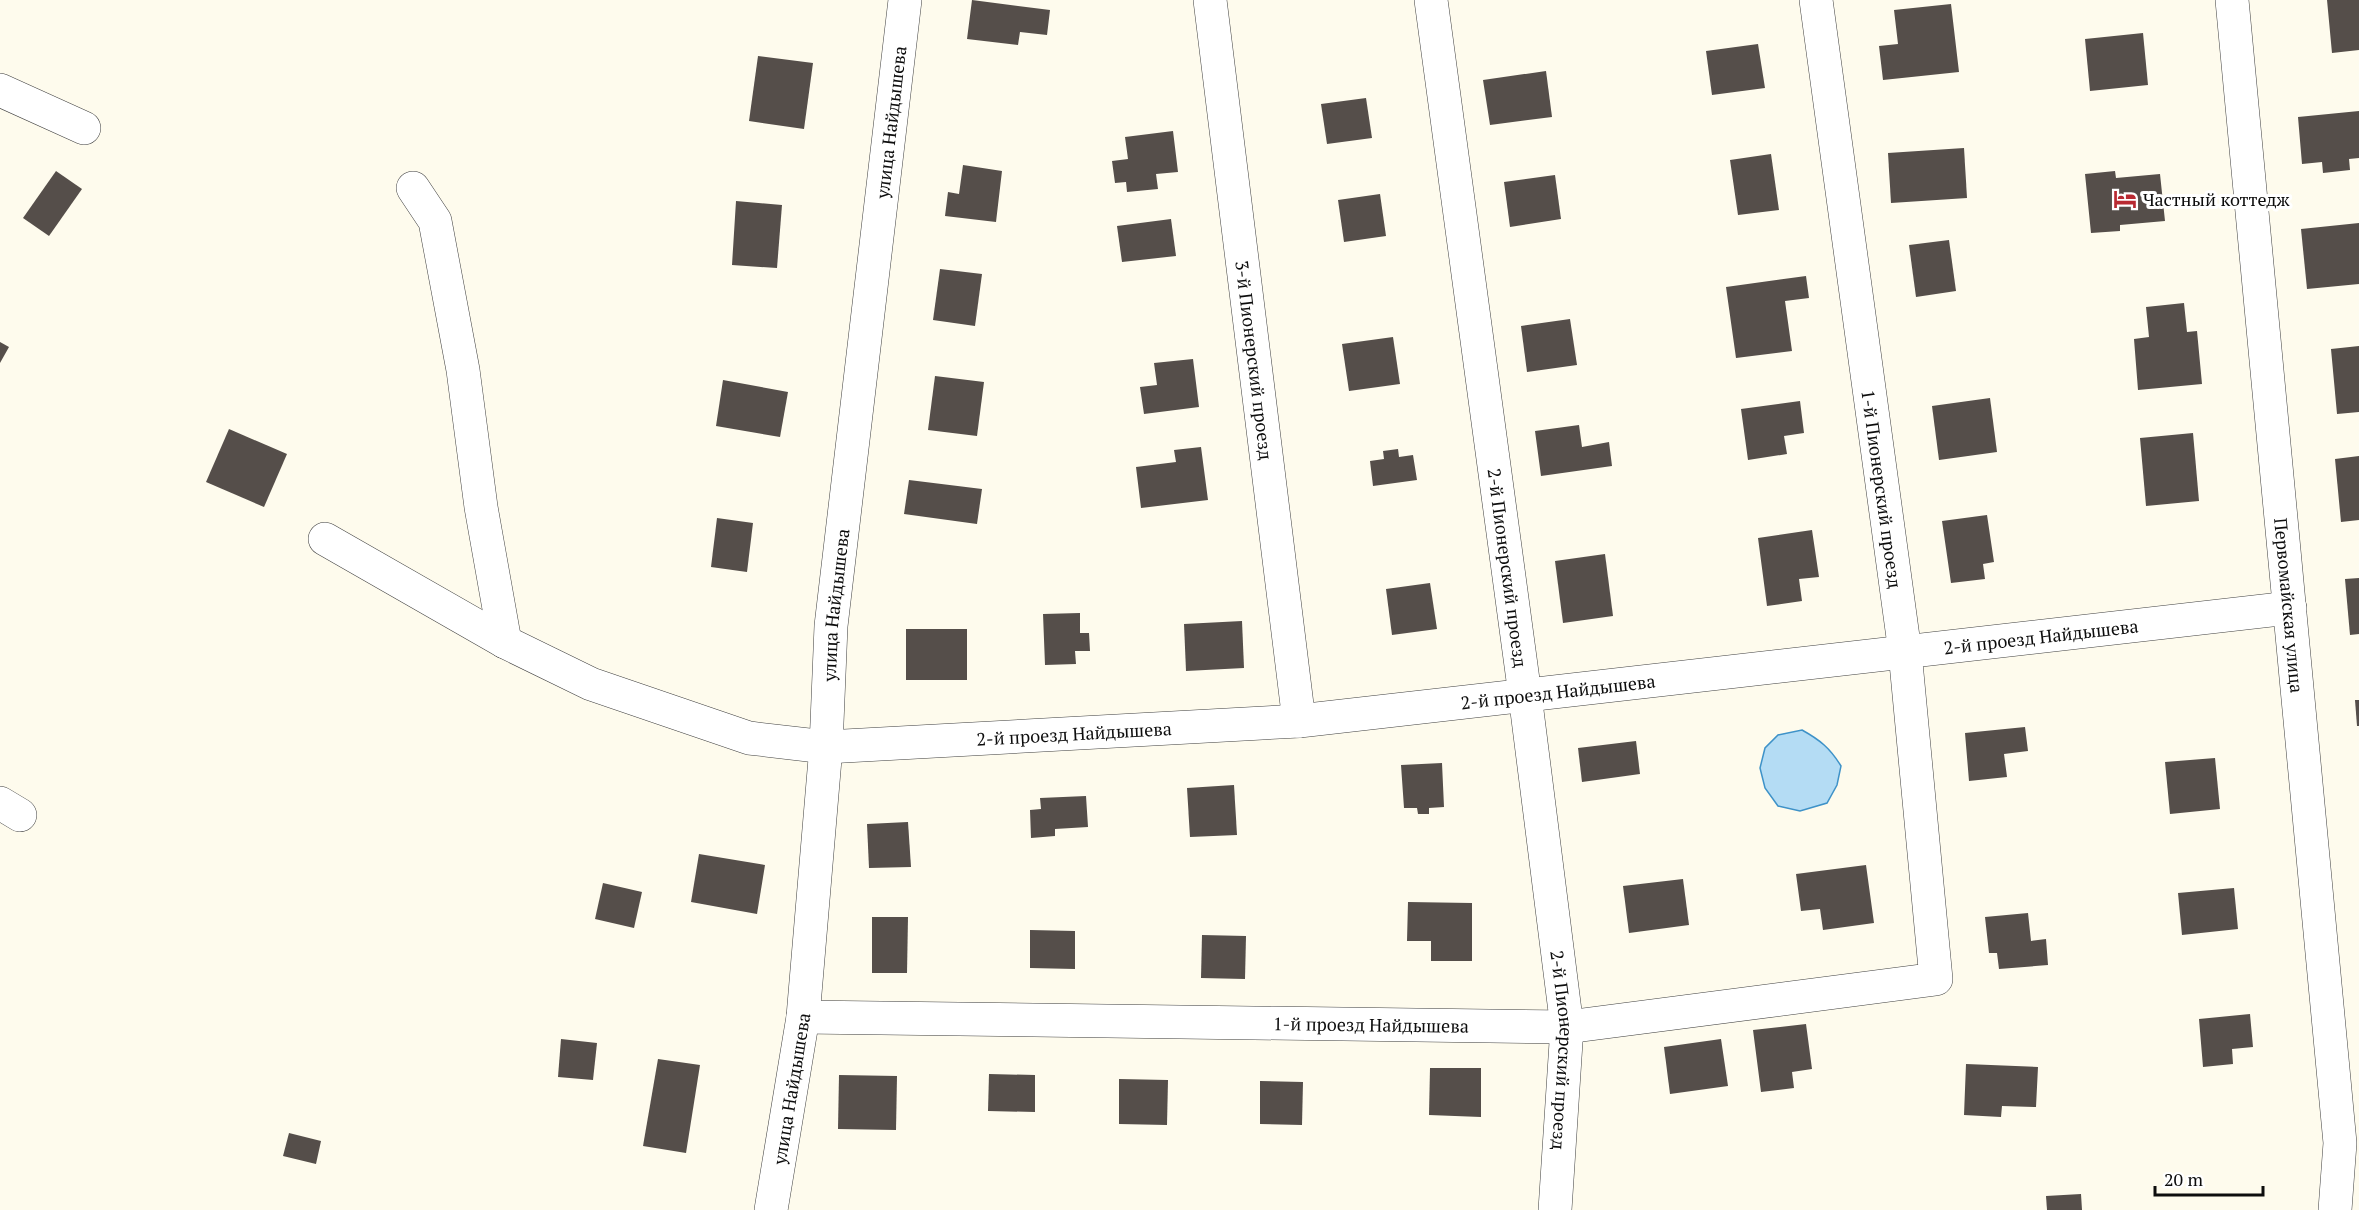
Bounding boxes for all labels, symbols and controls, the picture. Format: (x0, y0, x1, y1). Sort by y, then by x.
street label: улица Найдышева (869, 45, 911, 201)
hotel icon: Частный коттедж (2112, 186, 2138, 212)
place label: Частный коттедж (2143, 187, 2289, 211)
street label: 3-й Пионерский проезд (1230, 259, 1279, 461)
street label: 1-й Пионерский проезд (1856, 388, 1908, 590)
street label: 2-й Пионерский проезд (1482, 467, 1533, 669)
street label: Первомайская улица (2269, 517, 2309, 694)
street label: улица Найдышева (817, 527, 854, 683)
street label: 2-й проезд Найдышева (1942, 613, 2140, 659)
street label: 2-й проезд Найдышева (1459, 668, 1657, 714)
street label: 2-й проезд Найдышева (976, 716, 1172, 751)
street label: 2-й Пионерский проезд (1545, 949, 1579, 1151)
street label: улица Найдышева (767, 1011, 816, 1167)
street label: 1-й проезд Найдышева (1273, 1011, 1469, 1038)
scale bar (2155, 1159, 2263, 1197)
text: 20 m (2164, 1167, 2204, 1191)

